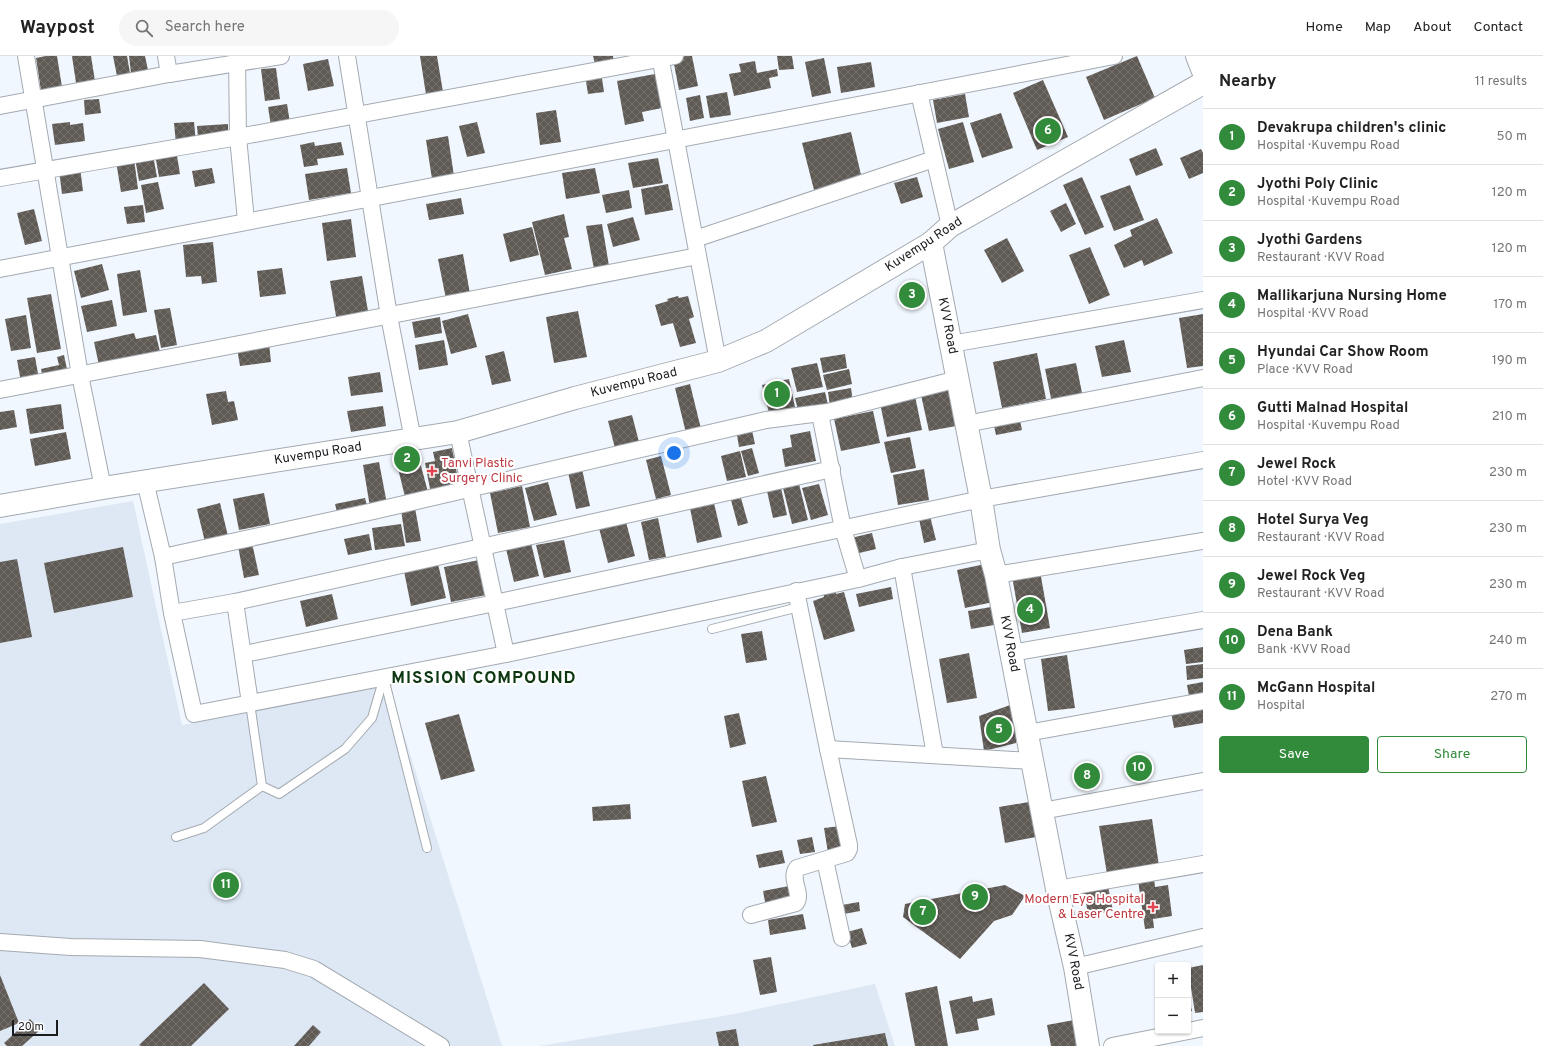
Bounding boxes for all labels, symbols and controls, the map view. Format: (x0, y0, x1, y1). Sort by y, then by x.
search box (119, 10, 399, 46)
text: Waypost (20, 16, 95, 40)
icon: search (133, 17, 155, 39)
text: Search here (165, 18, 245, 37)
text: Home (1306, 19, 1343, 36)
text: Map (1365, 19, 1391, 36)
text: About (1413, 19, 1452, 36)
text: Contact (1474, 19, 1523, 36)
text: Nearby (1219, 71, 1276, 93)
text: 11 results (1475, 74, 1527, 90)
pin: 6 (1035, 116, 1061, 146)
text: Devakrupa children's clinic (1257, 119, 1446, 138)
text: 1 (1229, 129, 1235, 145)
text: 50 m (1497, 129, 1527, 145)
text: Hospital · Kuvempu Road (1257, 138, 1400, 154)
text: Jyothi Poly Clinic (1257, 175, 1378, 194)
text: 2 (1228, 185, 1236, 201)
text: 120 m (1492, 185, 1527, 201)
text: Hospital · Kuvempu Road (1257, 194, 1400, 210)
street label: Kuvempu Road (882, 214, 966, 276)
text: Jyothi Gardens (1257, 231, 1362, 250)
text: 3 (1228, 241, 1236, 257)
text: 120 m (1492, 241, 1527, 257)
text: Restaurant · KVV Road (1257, 250, 1385, 266)
pin: 3 (899, 280, 925, 310)
text: Mallikarjuna Nursing Home (1257, 287, 1447, 306)
street label: KVV Road (934, 296, 960, 356)
text: 4 (1228, 297, 1236, 313)
text: 170 m (1493, 297, 1527, 313)
text: Hospital · KVV Road (1257, 306, 1369, 322)
text: Hyundai Car Show Room (1257, 343, 1429, 362)
text: 5 (1228, 353, 1236, 369)
text: 190 m (1492, 353, 1527, 369)
text: Place · KVV Road (1257, 362, 1353, 378)
street label: Kuvempu Road (589, 365, 679, 401)
pin: 1 (764, 379, 790, 409)
text: Gutti Malnad Hospital (1257, 399, 1408, 418)
text: 6 (1228, 409, 1236, 425)
text: 210 m (1492, 409, 1527, 425)
text: Hospital · Kuvempu Road (1257, 418, 1400, 434)
street label: Kuvempu Road (273, 439, 363, 469)
your location (664, 443, 684, 463)
pin: 2 (394, 444, 420, 474)
text: Jewel Rock (1257, 455, 1336, 474)
place label: Tanvi Plastic Surgery Clinic (441, 456, 523, 487)
marker: Tanvi Plastic Surgery Clinic (426, 465, 438, 477)
text: 7 (1229, 465, 1235, 481)
text: 230 m (1489, 465, 1527, 481)
text: Hotel · KVV Road (1257, 474, 1352, 490)
text: Hotel Surya Veg (1257, 511, 1369, 530)
text: 8 (1228, 521, 1236, 537)
text: 230 m (1489, 521, 1527, 537)
text: Restaurant · KVV Road (1257, 530, 1385, 546)
text: Jewel Rock Veg (1257, 567, 1366, 586)
text: 9 (1228, 577, 1236, 593)
text: 230 m (1489, 577, 1527, 593)
text: Restaurant · KVV Road (1257, 586, 1385, 602)
pin: 4 (1017, 595, 1043, 625)
street label: KVV Road (996, 614, 1022, 674)
text: Dena Bank (1257, 623, 1333, 642)
text: 10 (1225, 633, 1239, 649)
text: 240 m (1489, 633, 1527, 649)
text: Bank · KVV Road (1257, 642, 1350, 658)
district label: MISSION COMPOUND (391, 668, 577, 690)
text: McGann Hospital (1257, 679, 1375, 698)
text: 11 (1227, 689, 1237, 705)
text: 270 m (1490, 689, 1527, 705)
text: Hospital (1257, 698, 1305, 714)
pin: 5 (986, 715, 1012, 745)
button: Save (1219, 736, 1369, 773)
button: Share (1377, 736, 1527, 773)
pin: 10 (1126, 753, 1152, 783)
pin: 8 (1074, 761, 1100, 791)
pin: 11 (213, 870, 239, 900)
pin: 9 (962, 882, 988, 912)
place label: Modern Eye Hospital & Laser Centre (1024, 892, 1144, 923)
pin: 7 (910, 897, 936, 927)
marker: Modern Eye Hospital & Laser Centre (1147, 901, 1159, 913)
street label: KVV Road (1060, 932, 1086, 992)
map controls (1155, 962, 1191, 1034)
button: + (1155, 962, 1191, 998)
button: − (1155, 998, 1191, 1034)
scale bar (12, 1018, 58, 1037)
text: 20 m (18, 1020, 44, 1034)

